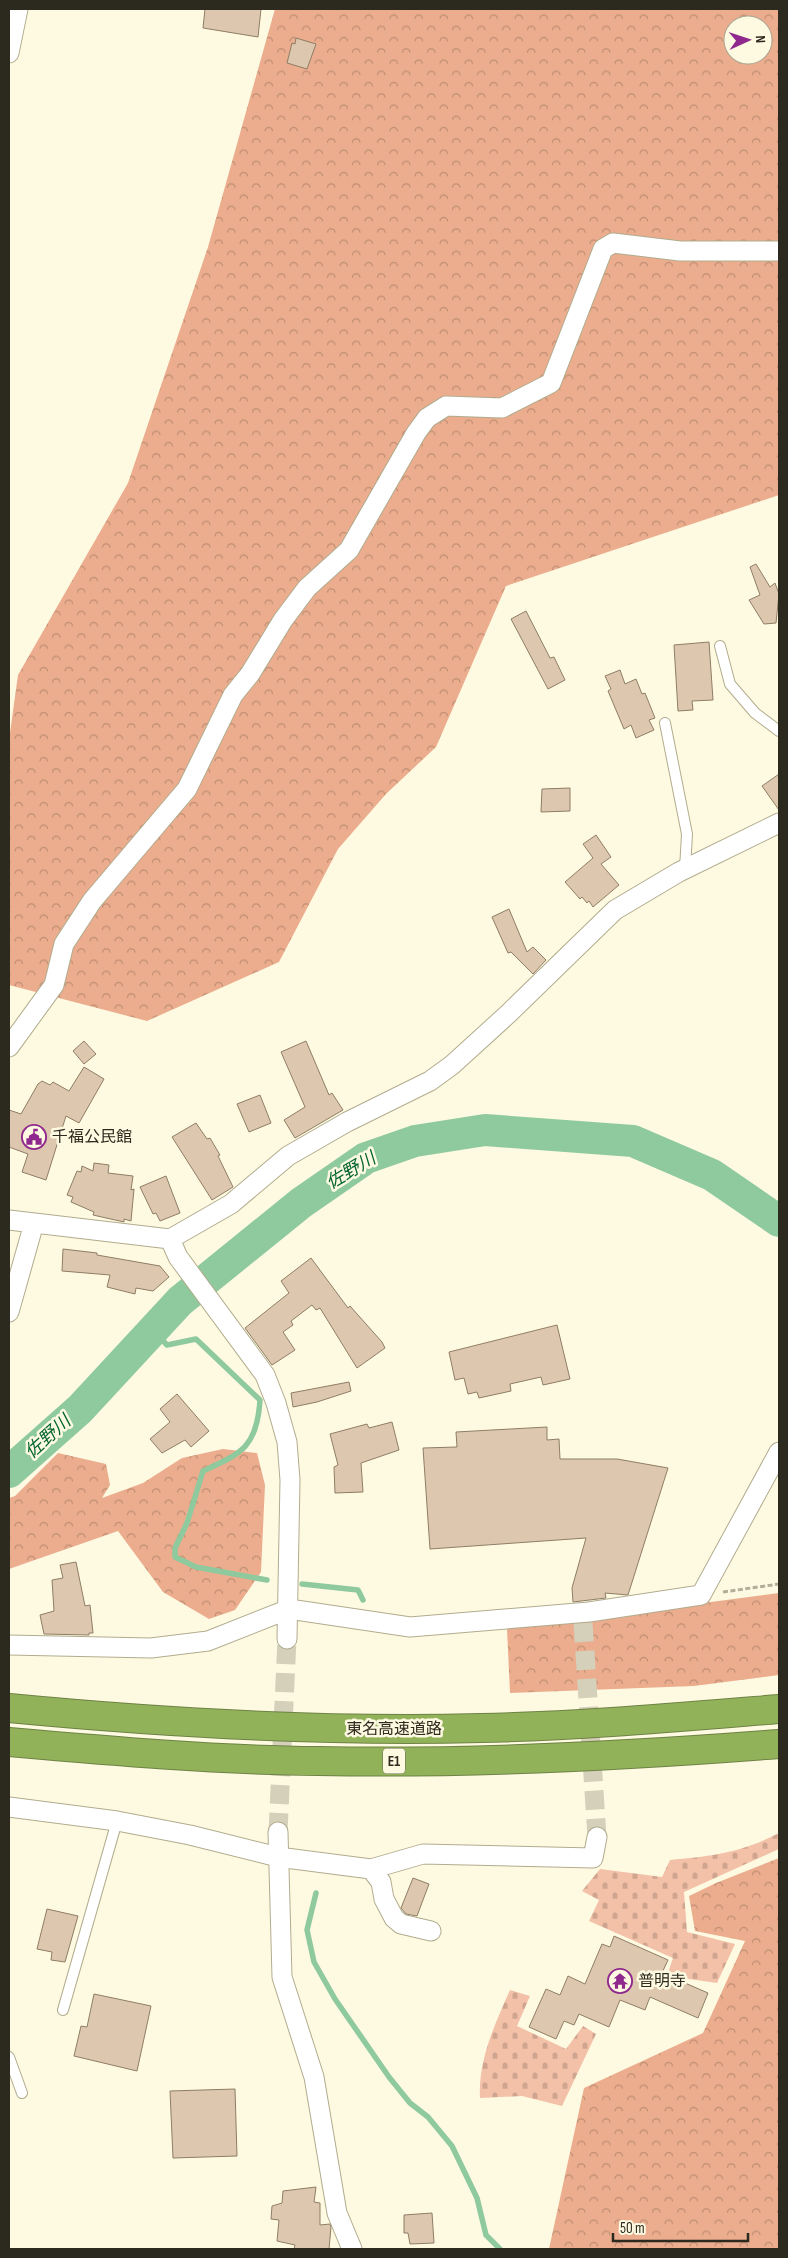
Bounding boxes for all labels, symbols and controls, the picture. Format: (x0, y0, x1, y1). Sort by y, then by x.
north arrow (723, 15, 773, 65)
text: N (752, 35, 769, 44)
public building icon: 千福公民館 (21, 1124, 47, 1150)
place label: 千福公民館 (52, 1128, 132, 1147)
water label: 佐野川 (322, 1147, 381, 1194)
water label: 佐野川 (21, 1410, 77, 1463)
street label: 東名高速道路 (346, 1720, 442, 1739)
road number: E1 (383, 1748, 405, 1774)
temple icon: 普明寺 (607, 1968, 633, 1994)
place label: 普明寺 (638, 1972, 686, 1991)
scale bar (613, 2210, 748, 2242)
text: 50 m (620, 2219, 645, 2238)

